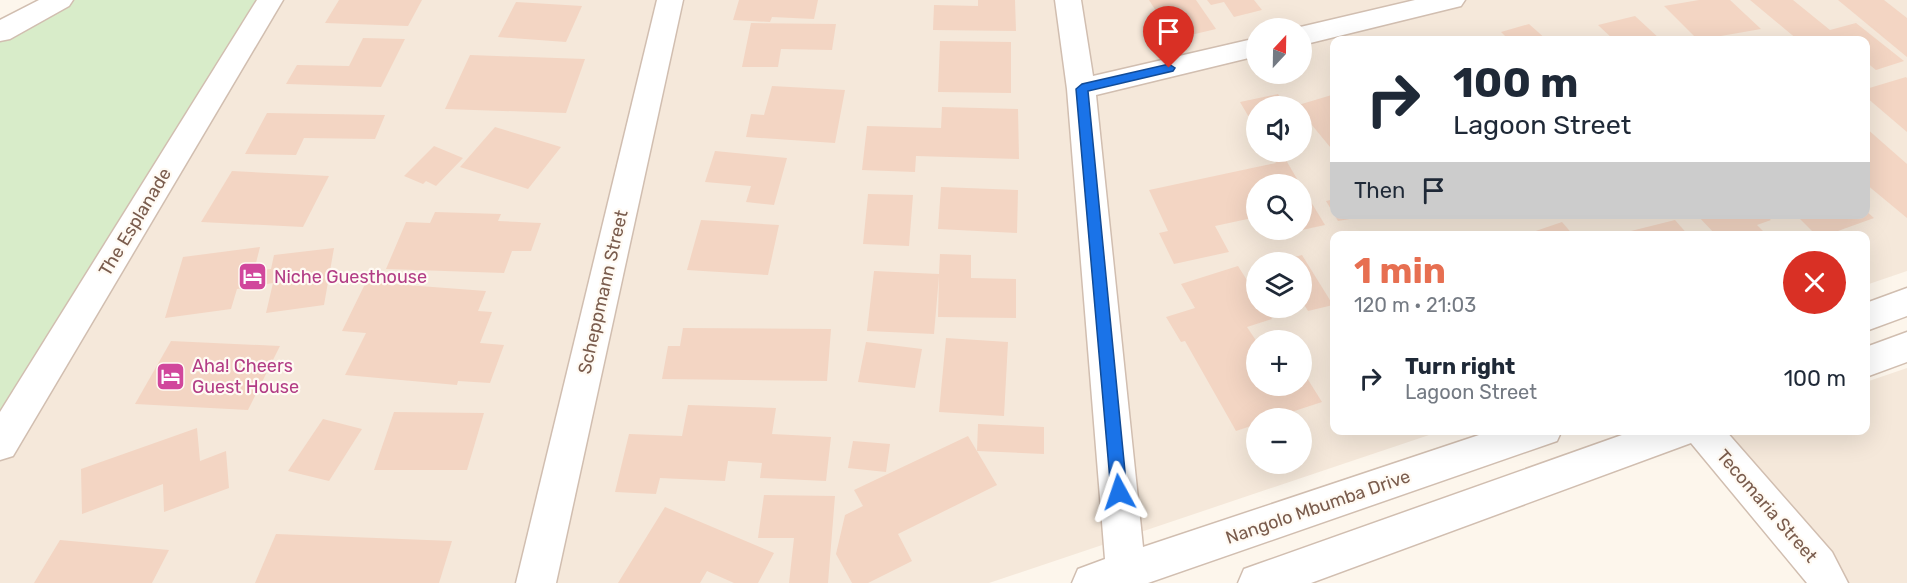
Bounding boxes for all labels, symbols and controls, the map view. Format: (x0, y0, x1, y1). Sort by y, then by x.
pin (1143, 6, 1194, 68)
icon: arrive (1152, 15, 1185, 48)
north arrow (1246, 18, 1312, 84)
map controls (1246, 18, 1312, 474)
text: 100 m (1453, 58, 1578, 108)
icon: right (1354, 60, 1432, 138)
button: sound (1246, 96, 1312, 162)
text: Lagoon Street (1453, 109, 1631, 141)
street label: The Esplanade (94, 164, 176, 280)
button: search (1246, 174, 1312, 240)
icon: arrive (1417, 174, 1450, 207)
text: Then (1354, 177, 1405, 204)
street label: Scheppmann Street (573, 208, 633, 376)
text: 1 min (1354, 249, 1446, 292)
button: close (1783, 251, 1846, 314)
button: layers (1246, 252, 1312, 318)
hotel icon: Niche Guesthouse (237, 261, 269, 293)
place label: Niche Guesthouse (274, 266, 427, 288)
text: 120 m · 21:03 (1354, 293, 1476, 317)
button: + (1246, 330, 1312, 396)
text: Turn right (1405, 353, 1515, 380)
place label: Aha! Cheers Guest House (192, 355, 299, 398)
hotel icon: Aha! Cheers Guest House (155, 360, 187, 392)
icon: right (1354, 362, 1387, 395)
text: 100 m (1784, 365, 1846, 392)
text: Lagoon Street (1405, 380, 1537, 404)
button: − (1246, 408, 1312, 474)
street label: Tecomaria Street (1712, 445, 1822, 567)
position arrow (1087, 460, 1151, 524)
street label: Nangolo Mbumba Drive (1223, 465, 1413, 549)

